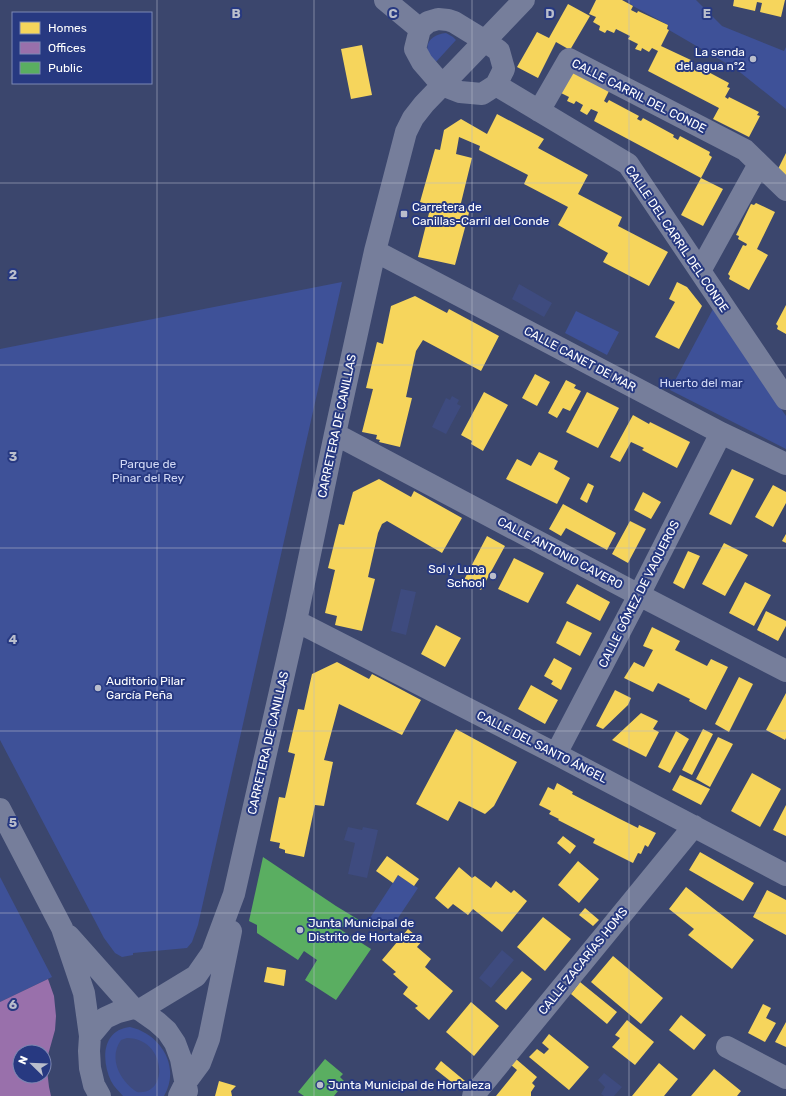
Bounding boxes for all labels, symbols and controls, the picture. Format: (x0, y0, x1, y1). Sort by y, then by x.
text: B (231, 6, 241, 21)
text: C (388, 6, 398, 21)
text: D (545, 6, 555, 21)
text: E (703, 6, 711, 21)
legend (12, 12, 152, 84)
text: Homes (48, 21, 87, 35)
text: Offices (48, 41, 86, 55)
place label: La senda del agua nº2 (676, 45, 745, 73)
marker: La senda del agua nº2 (748, 54, 758, 64)
street label: CALLE CARRIL DEL CONDE (569, 56, 709, 136)
text: Public (48, 61, 83, 75)
street label: CALLE DEL CARRIL DEL CONDE (623, 163, 731, 315)
place label: Carretera de Canillas-Carril del Conde (412, 200, 550, 228)
marker: Carretera de Canillas-Carril del Conde (399, 209, 409, 219)
text: 2 (9, 267, 17, 282)
street label: CALLE CANET DE MAR (522, 324, 638, 395)
street label: CARRETERA DE CANILLAS (315, 353, 359, 499)
park label: Huerto del mar (659, 376, 743, 390)
text: 3 (9, 449, 18, 464)
park label: Parque de Pinar del Rey (112, 457, 185, 485)
street label: CALLE ANTONIO CAVERO (495, 514, 625, 592)
street label: CALLE GÓMEZ DE VAQUEROS (596, 518, 682, 670)
place label: Sol y Luna School (428, 562, 485, 590)
marker: Sol y Luna School (488, 571, 498, 581)
text: 4 (9, 632, 18, 647)
street label: CARRETERA DE CANILLAS (245, 670, 291, 816)
place label: Auditorio Pilar García Peña (106, 674, 185, 702)
marker: Auditorio Pilar García Peña (93, 683, 103, 693)
street label: CALLE DEL SANTO ÁNGEL (474, 708, 610, 786)
text: 5 (9, 815, 17, 830)
street label: CALLE ZACARÍAS HOMS (535, 905, 631, 1017)
place label: Junta Municipal de Distrito de Hortaleza (308, 916, 422, 944)
marker: Junta Municipal de Distrito de Hortaleza (295, 925, 305, 935)
text: 6 (9, 997, 18, 1012)
north arrow (12, 1044, 52, 1084)
text: N (16, 1054, 31, 1066)
place label: Junta Municipal de Hortaleza (328, 1078, 491, 1092)
marker: Junta Municipal de Hortaleza (315, 1080, 325, 1090)

